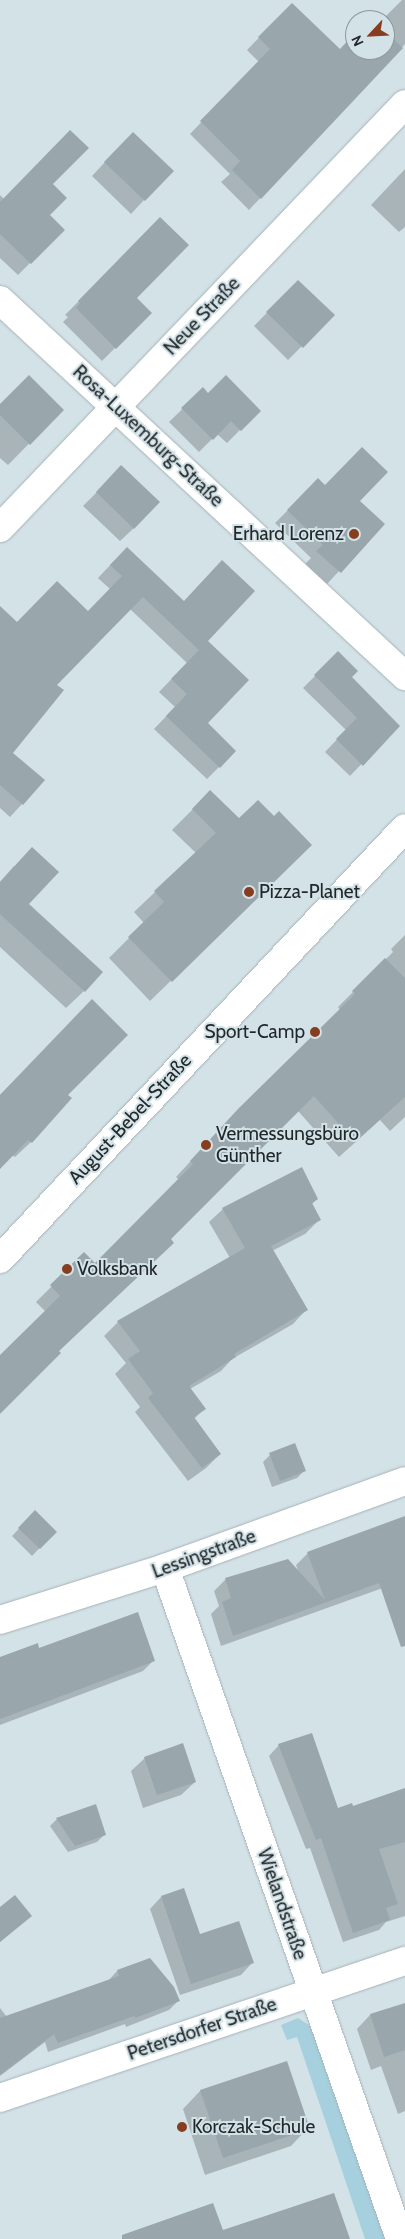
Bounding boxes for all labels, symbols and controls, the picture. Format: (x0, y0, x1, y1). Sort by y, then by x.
north arrow (345, 10, 395, 60)
text: N (347, 33, 368, 49)
street label: Neue Straße (159, 272, 245, 360)
street label: Rosa-Luxemburg-Straße (68, 360, 228, 512)
place label: Erhard Lorenz (233, 523, 344, 545)
marker: Erhard Lorenz (348, 528, 360, 540)
place label: Pizza-Planet (259, 881, 360, 903)
marker: Pizza-Planet (243, 886, 255, 898)
place label: Sport-Camp (204, 1021, 305, 1043)
marker: Sport-Camp (309, 1026, 321, 1038)
street label: August-Bebel-Straße (64, 1049, 196, 1189)
place label: Vermessungsbüro Günther (216, 1123, 359, 1167)
marker: Vermessungsbüro Günther (200, 1139, 212, 1151)
place label: Volksbank (77, 1258, 158, 1280)
marker: Volksbank (61, 1263, 73, 1275)
street label: Lessingstraße (149, 1525, 259, 1583)
street label: Wielandstraße (252, 1845, 312, 1963)
street label: Petersdorfer Straße (124, 1993, 280, 2065)
place label: Korczak-Schule (192, 2116, 315, 2138)
marker: Korczak-Schule (176, 2121, 188, 2133)

